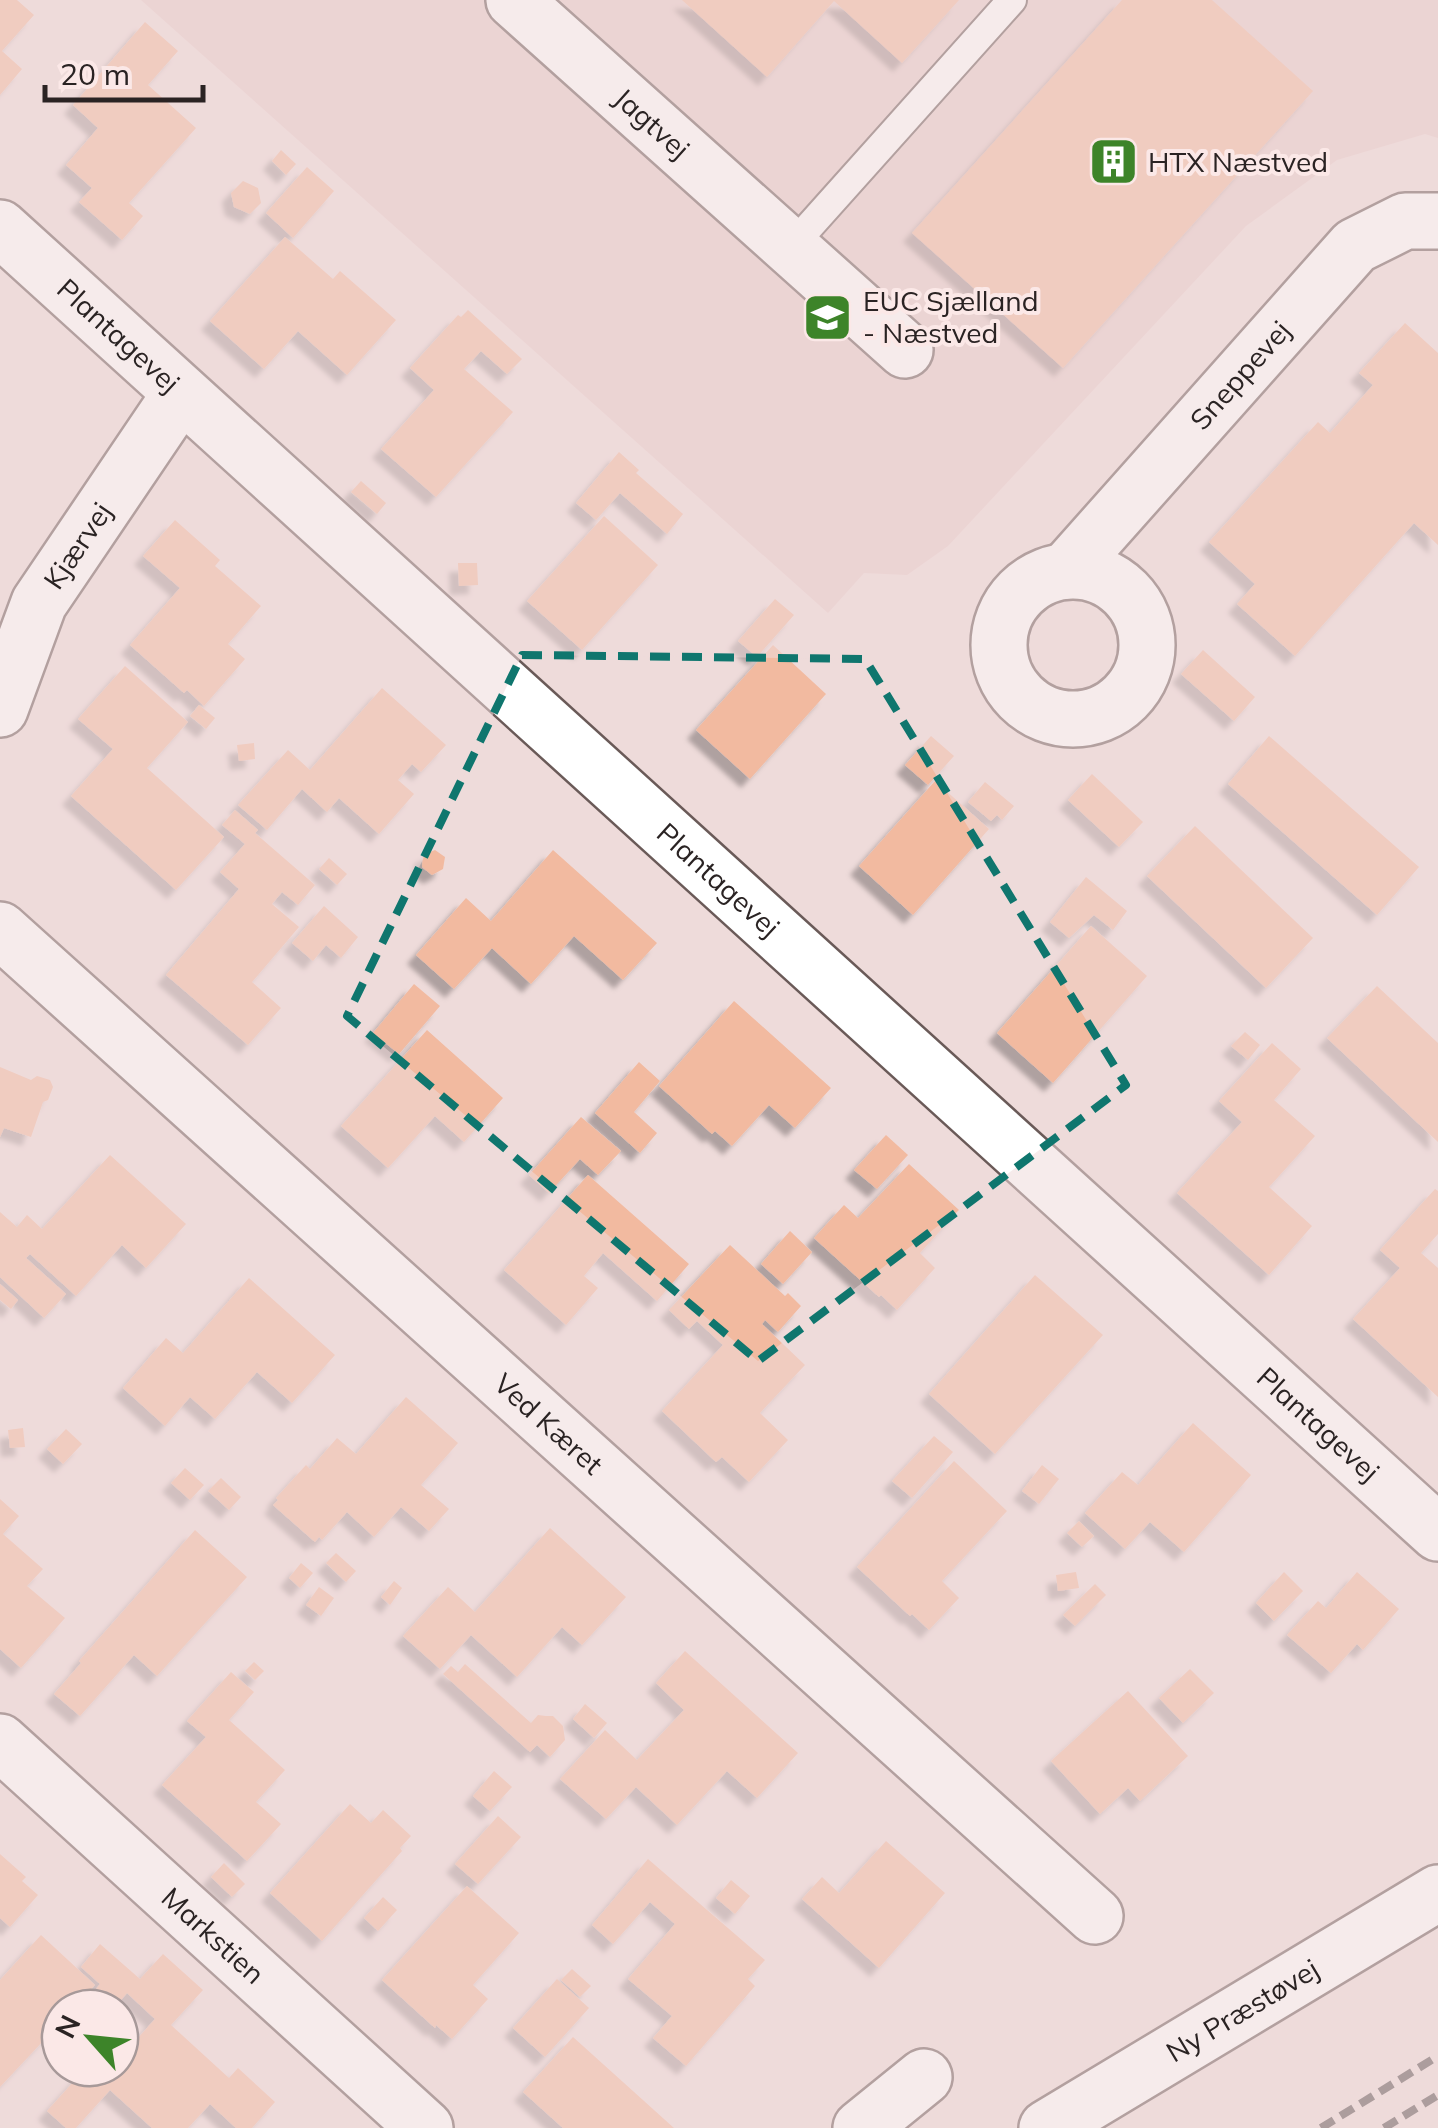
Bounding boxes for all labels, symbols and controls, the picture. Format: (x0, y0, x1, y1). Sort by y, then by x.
scale bar (45, 40, 202, 102)
text: 20 m (60, 55, 130, 93)
street label: Jagtvej (607, 80, 697, 166)
building icon: HTX Næstved (1087, 136, 1139, 188)
place label: HTX Næstved (1148, 144, 1328, 179)
street label: Plantagevej (50, 271, 187, 400)
place label: EUC Sjælland - Næstved (863, 283, 1039, 350)
school or university icon: EUC Sjælland - Næstved (802, 291, 854, 343)
street label: Sneppevej (1182, 313, 1297, 437)
street label: Kjærvej (36, 496, 119, 595)
street label: Plantagevej (650, 815, 787, 944)
street label: Plantagevej (1250, 1359, 1387, 1488)
street label: Ved Kæret (487, 1365, 611, 1482)
street label: Markstien (155, 1880, 272, 1991)
street label: Ny Præstøvej (1160, 1951, 1325, 2069)
north arrow (40, 1988, 140, 2088)
text: N (47, 2009, 88, 2044)

